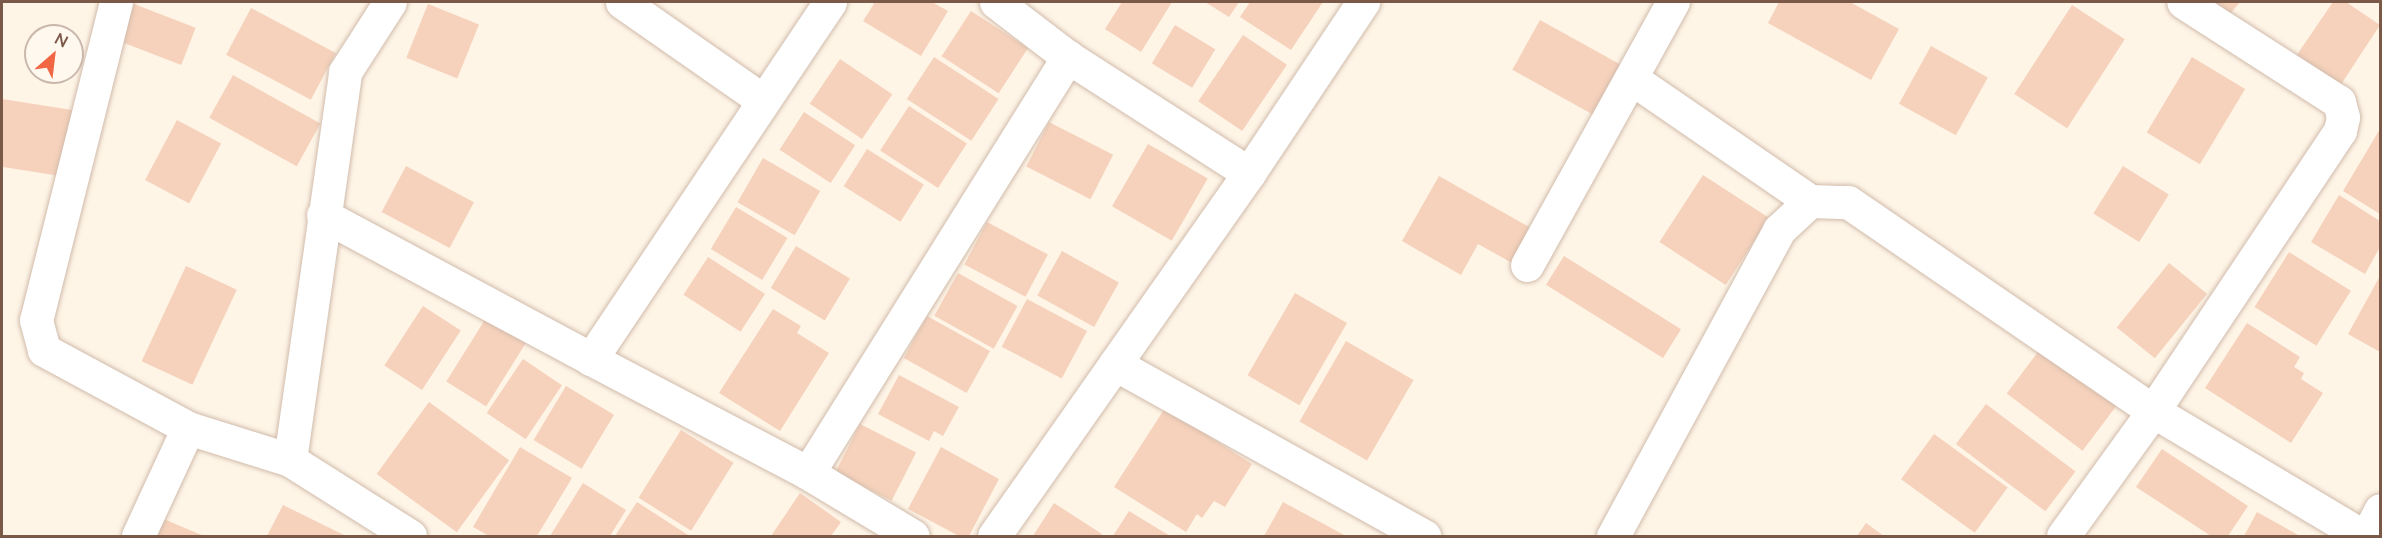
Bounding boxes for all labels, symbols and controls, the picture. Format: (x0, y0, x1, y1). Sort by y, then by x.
north arrow (24, 24, 84, 84)
text: N (52, 28, 72, 51)

